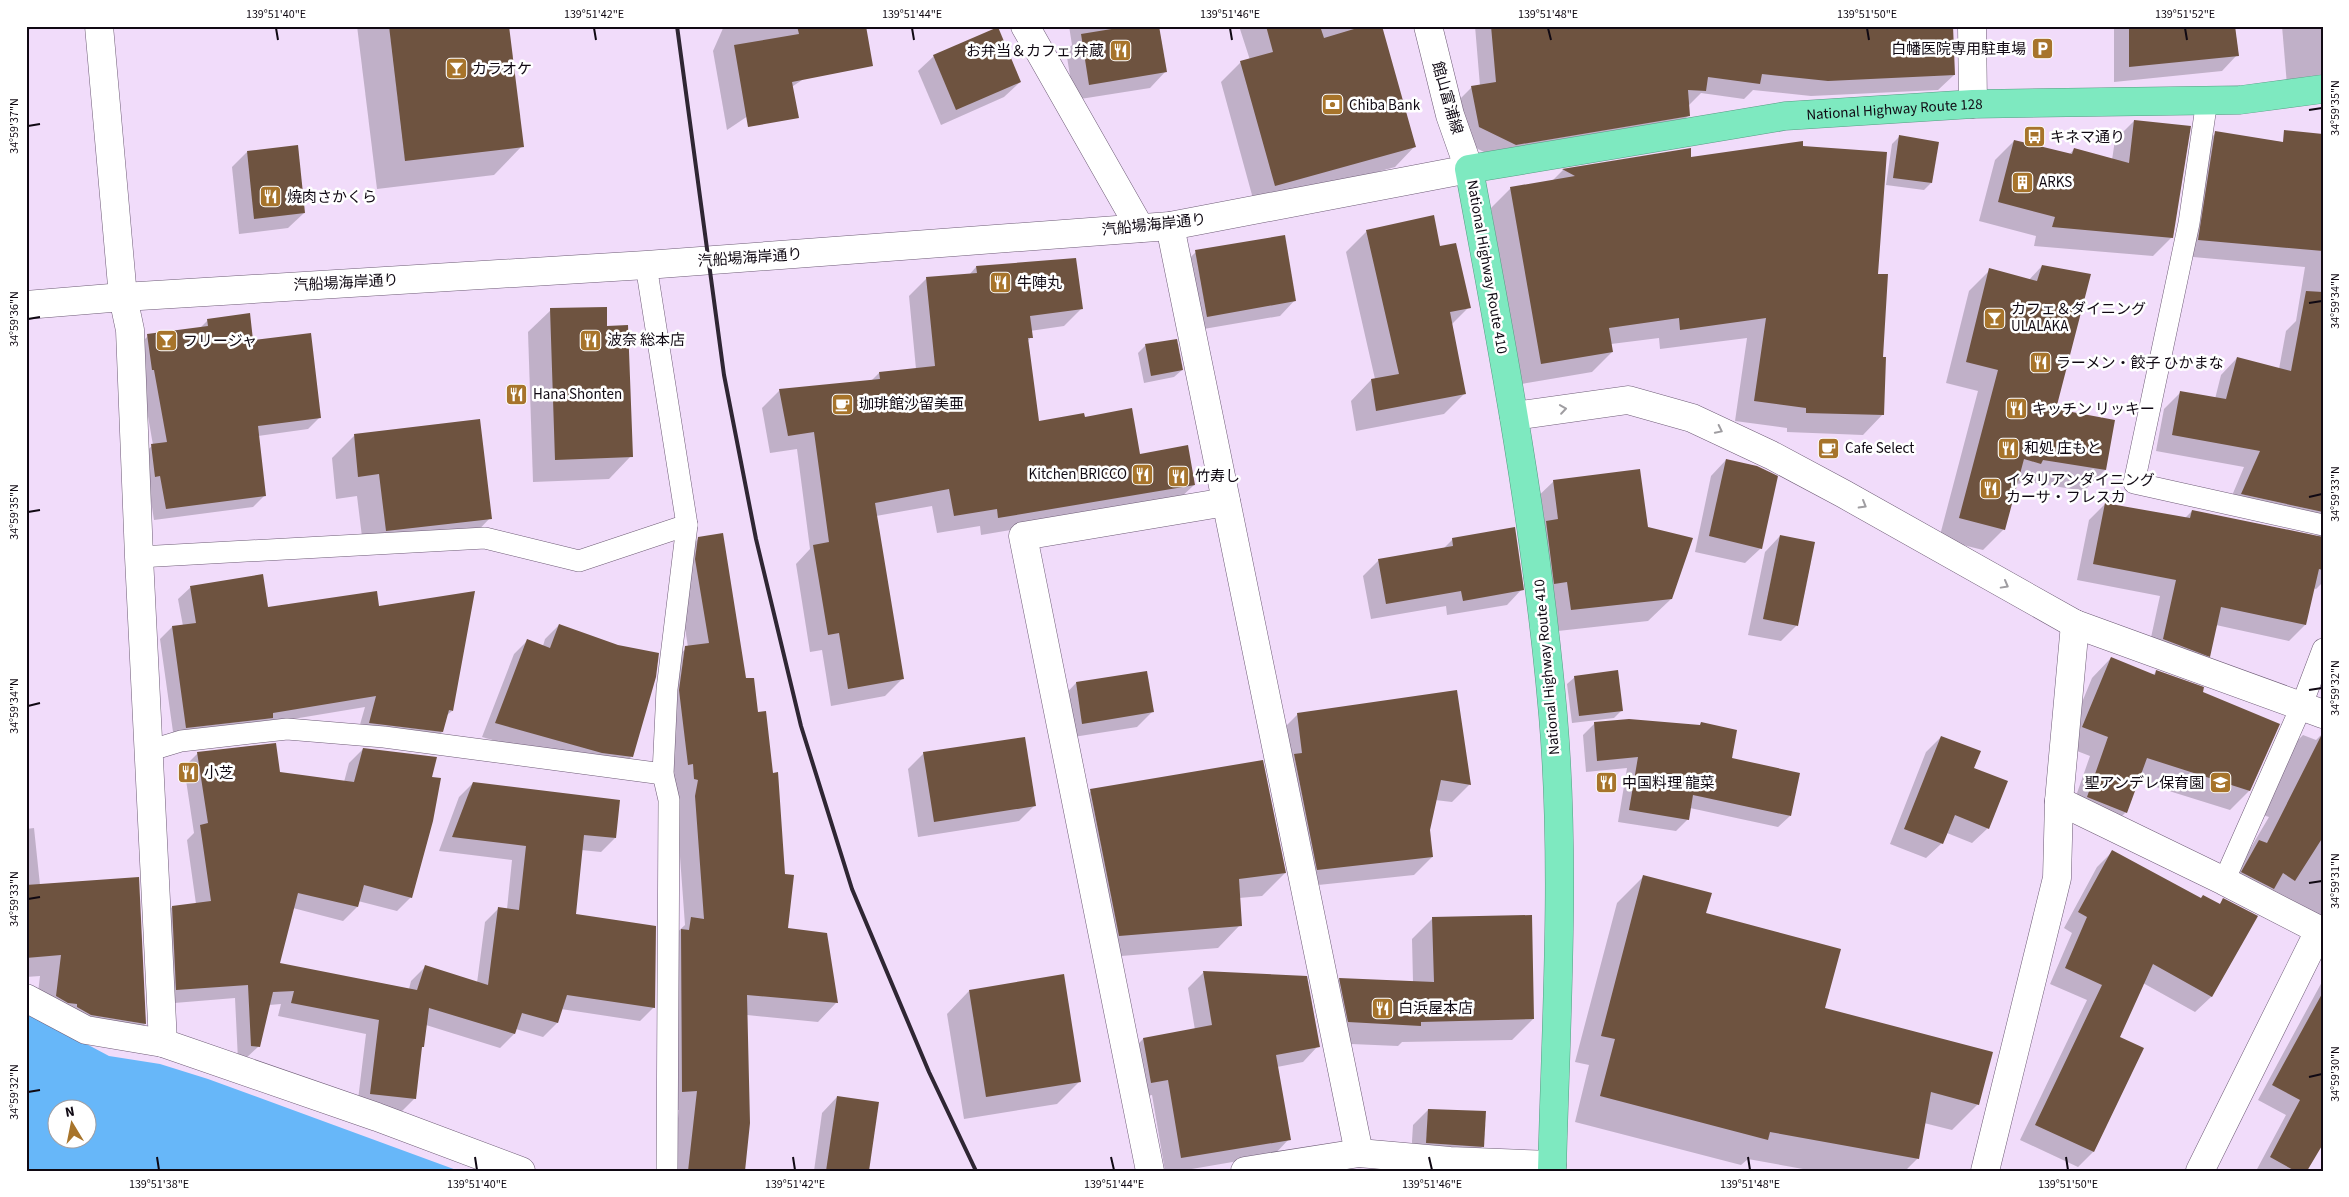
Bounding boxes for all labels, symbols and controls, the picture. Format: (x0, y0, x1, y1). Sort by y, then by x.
text: 139°51'40"E (246, 6, 306, 23)
text: 139°51'42"E (564, 6, 624, 23)
text: 139°51'44"E (882, 6, 942, 23)
text: 139°51'46"E (1200, 6, 1260, 23)
text: 139°51'48"E (1518, 6, 1578, 23)
text: 139°51'50"E (1837, 6, 1897, 23)
text: 139°51'52"E (2155, 6, 2215, 23)
parking icon: 白幡医院専用駐車場 (2030, 37, 2054, 61)
restaurant icon: お弁当＆カフェ 弁蔵 (1108, 39, 1132, 63)
place label: 白幡医院専用駐車場 (1891, 39, 2026, 60)
place label: お弁当＆カフェ 弁蔵 (966, 41, 1104, 62)
bar icon: カラオケ (444, 57, 468, 81)
place label: カラオケ (472, 59, 532, 80)
street label: 館山富浦線 (1427, 59, 1467, 137)
text: 34°59'35"N (2327, 80, 2344, 136)
bank icon: Chiba Bank (1321, 93, 1345, 117)
street label: National Highway Route 128 (1806, 93, 1983, 125)
place label: Chiba Bank (1349, 95, 1421, 116)
text: 34°59'37"N (6, 98, 23, 154)
bus stop icon: キネマ通り (2022, 125, 2046, 149)
place label: キネマ通り (2050, 127, 2125, 148)
building icon: ARKS (2011, 170, 2035, 194)
place label: ARKS (2039, 172, 2072, 193)
street label: National Highway Route 410 (1461, 178, 1513, 356)
restaurant icon: 焼肉さかくら (259, 185, 283, 209)
place label: 焼肉さかくら (287, 187, 377, 208)
street label: 汽船場海岸通り (1101, 209, 1207, 241)
street label: 汽船場海岸通り (697, 244, 803, 272)
street label: 汽船場海岸通り (293, 270, 399, 296)
restaurant icon: 牛陣丸 (989, 271, 1013, 295)
place label: 牛陣丸 (1017, 273, 1062, 294)
text: 34°59'34"N (2327, 273, 2344, 329)
text: 34°59'36"N (6, 291, 23, 347)
place label: カフェ＆ダイニング ULALAKA (2011, 299, 2146, 337)
bar icon: カフェ＆ダイニング ULALAKA (1983, 306, 2007, 330)
restaurant icon: 波奈 総本店 (579, 328, 603, 352)
bar icon: フリージャ (155, 329, 179, 353)
place label: 波奈 総本店 (607, 330, 685, 351)
place label: フリージャ (183, 331, 257, 352)
restaurant icon: ラーメン・餃子 ひかまな (2028, 351, 2052, 375)
place label: ラーメン・餃子 ひかまな (2056, 353, 2223, 374)
restaurant icon: Hana Shonten (505, 382, 529, 406)
place label: Hana Shonten (533, 384, 622, 405)
cafe icon: 珈琲館沙留美亜 (831, 392, 855, 416)
place label: 珈琲館沙留美亜 (859, 394, 964, 415)
restaurant icon: キッチン リッキー (2004, 397, 2028, 421)
place label: キッチン リッキー (2032, 399, 2155, 420)
one-way arrow (1559, 404, 1567, 415)
one-way arrow (1714, 424, 1723, 435)
cafe icon: Cafe Select (1817, 436, 1841, 460)
restaurant icon: 和処 庄もと (1996, 436, 2020, 460)
place label: Cafe Select (1845, 438, 1914, 459)
place label: 和処 庄もと (2024, 438, 2102, 459)
restaurant icon: Kitchen BRICCO (1131, 462, 1155, 486)
place label: Kitchen BRICCO (1029, 464, 1127, 485)
restaurant icon: 竹寿し (1167, 464, 1191, 488)
place label: 竹寿し (1195, 466, 1240, 487)
text: 34°59'33"N (2327, 466, 2344, 522)
place label: イタリアンダイニング カーサ・フレスカ (2006, 470, 2155, 508)
restaurant icon: イタリアンダイニング カーサ・フレスカ (1978, 477, 2002, 501)
text: 34°59'35"N (6, 484, 23, 540)
one-way arrow (1858, 499, 1867, 509)
street label: National Highway Route 410 (1529, 578, 1565, 756)
one-way arrow (1999, 579, 2008, 589)
text: 34°59'32"N (2327, 660, 2344, 716)
text: 34°59'34"N (6, 678, 23, 734)
restaurant icon: 小芝 (176, 761, 200, 785)
place label: 小芝 (204, 763, 234, 784)
restaurant icon: 中国料理 龍菜 (1594, 771, 1618, 795)
school or university icon: 聖アンデレ保育園 (2208, 771, 2232, 795)
place label: 中国料理 龍菜 (1622, 773, 1715, 794)
place label: 聖アンデレ保育園 (2085, 773, 2204, 794)
text: 34°59'31"N (2327, 853, 2344, 909)
text: 34°59'33"N (6, 871, 23, 927)
restaurant icon: 白浜屋本店 (1370, 996, 1394, 1020)
place label: 白浜屋本店 (1398, 998, 1473, 1019)
text: 34°59'30"N (2327, 1046, 2344, 1102)
text: 34°59'32"N (6, 1064, 23, 1120)
north arrow (48, 1100, 98, 1150)
text: N (64, 1102, 76, 1123)
text: 139°51'38"E (129, 1176, 189, 1193)
text: 139°51'40"E (447, 1176, 507, 1193)
text: 139°51'42"E (765, 1176, 825, 1193)
text: 139°51'44"E (1084, 1176, 1144, 1193)
text: 139°51'46"E (1402, 1176, 1462, 1193)
text: 139°51'48"E (1720, 1176, 1780, 1193)
text: 139°51'50"E (2038, 1176, 2098, 1193)

